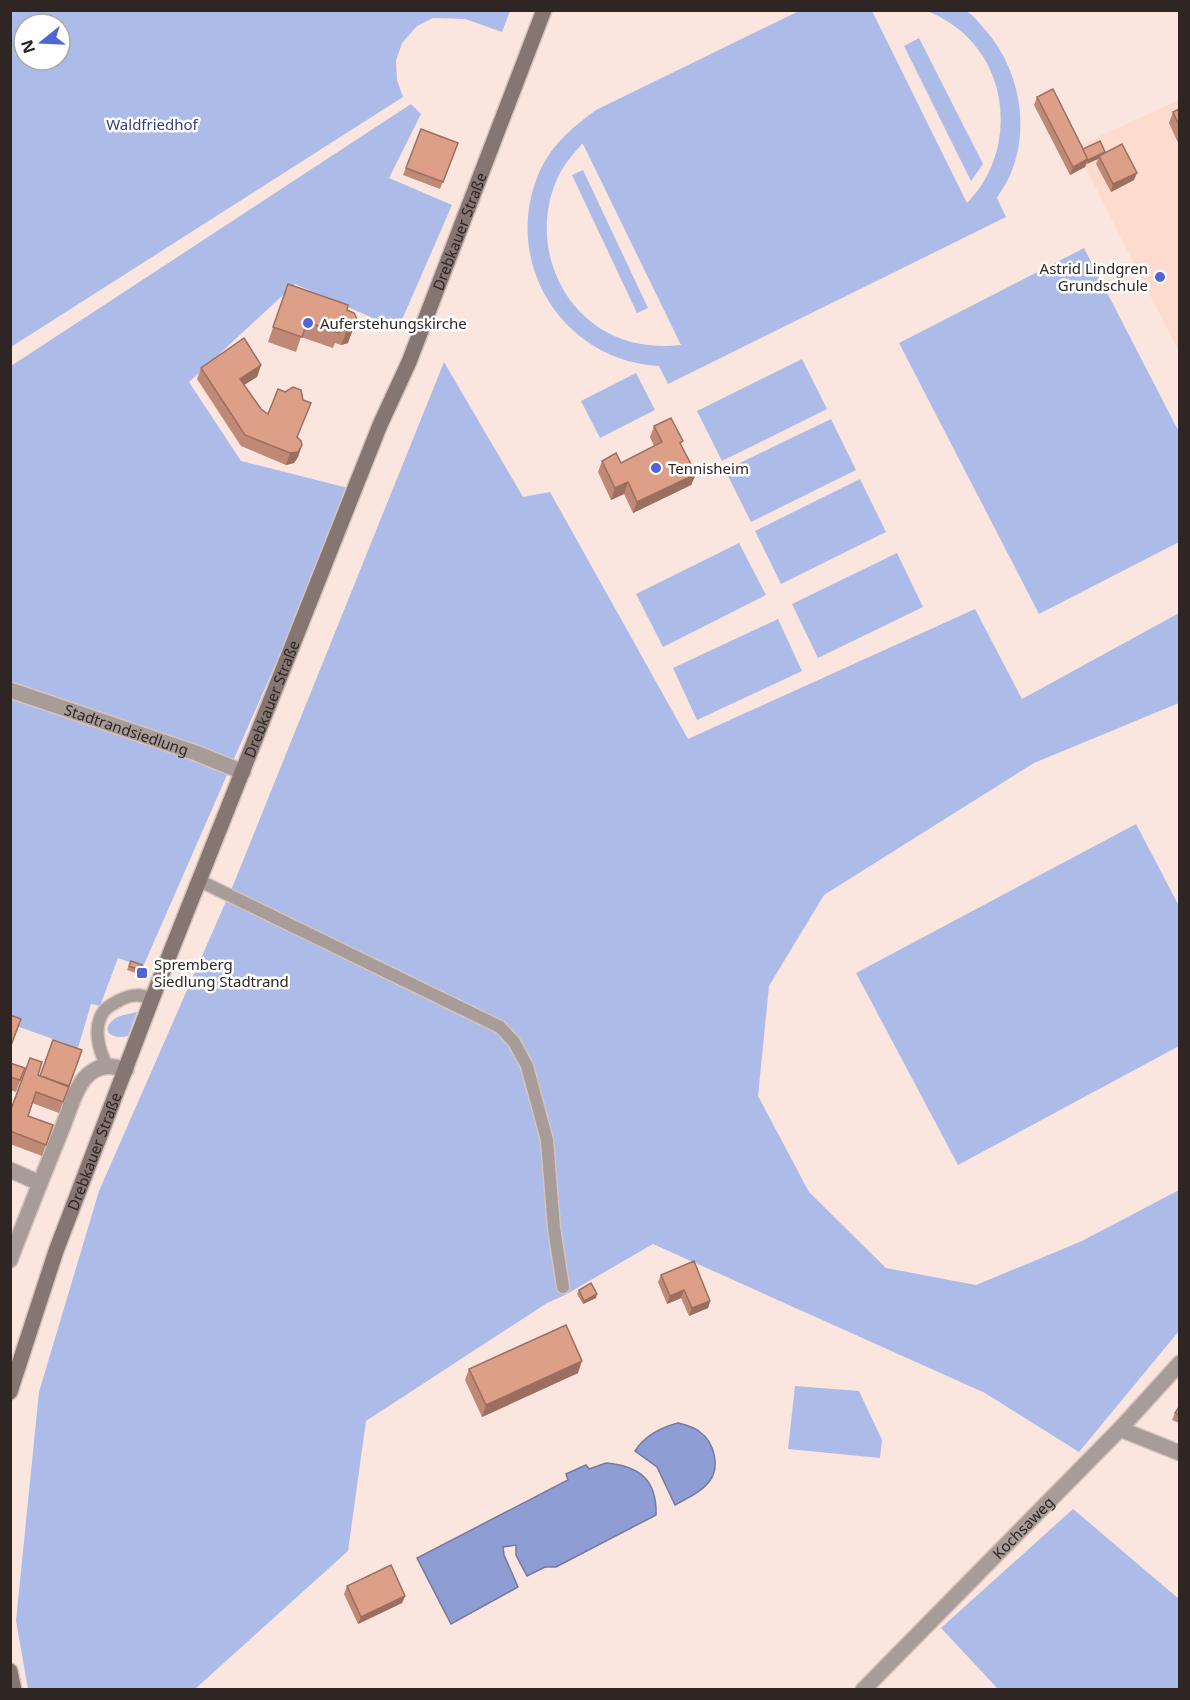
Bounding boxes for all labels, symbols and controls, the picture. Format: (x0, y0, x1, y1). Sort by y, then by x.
north arrow (12, 12, 72, 72)
text: N (15, 37, 40, 56)
park label: Waldfriedhof (106, 114, 199, 134)
street label: Drebkauer Straße (427, 169, 491, 293)
place label: Astrid Lindgren Grundschule (1040, 258, 1148, 295)
marker: Astrid Lindgren Grundschule (1153, 270, 1167, 284)
place label: Auferstehungskirche (320, 313, 467, 333)
marker: Auferstehungskirche (301, 316, 315, 330)
place label: Tennisheim (668, 458, 749, 478)
marker: Tennisheim (649, 461, 663, 475)
street label: Drebkauer Straße (239, 637, 304, 760)
street label: Stadtrandsiedlung (62, 699, 191, 760)
place label: Spremberg Siedlung Stadtrand (154, 954, 289, 991)
marker: Spremberg Siedlung Stadtrand (135, 966, 149, 980)
street label: Drebkauer Straße (62, 1089, 126, 1213)
street label: Kochsaweg (988, 1492, 1058, 1563)

